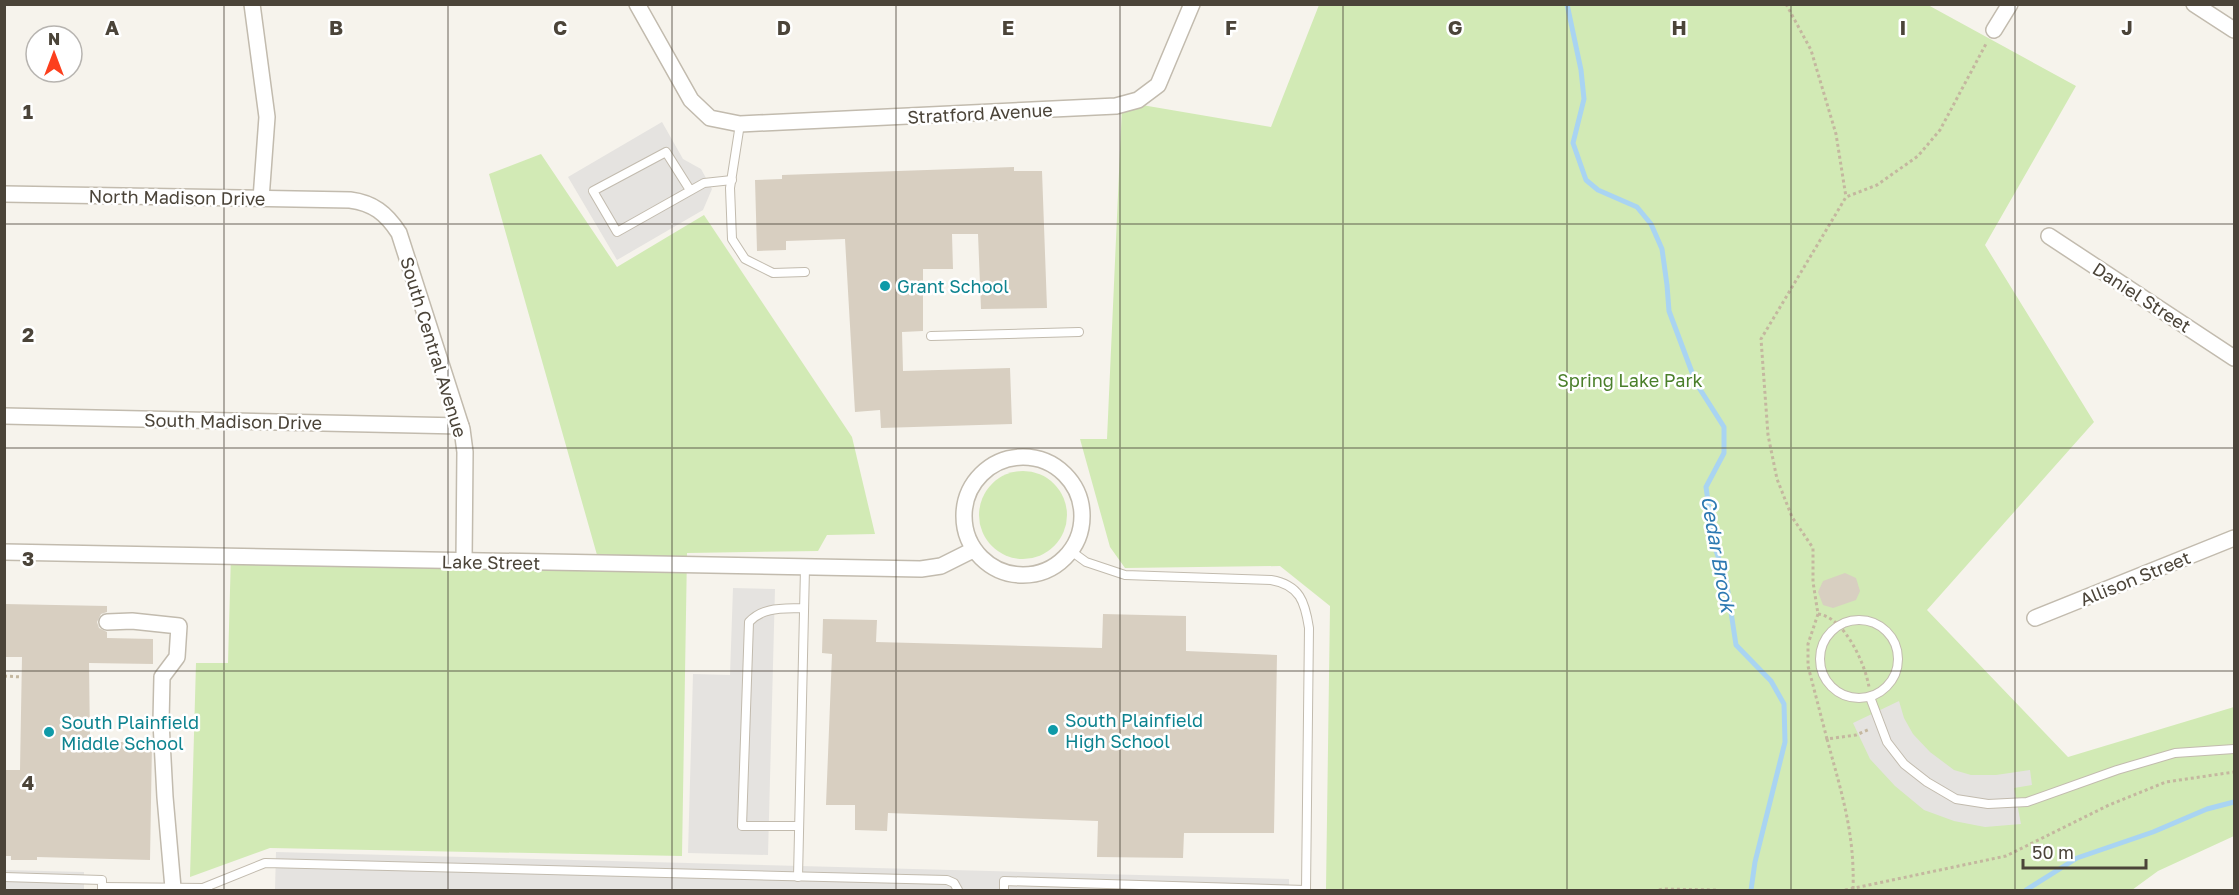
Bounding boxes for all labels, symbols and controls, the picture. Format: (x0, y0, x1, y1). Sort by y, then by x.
text: A (105, 15, 119, 39)
text: B (329, 15, 343, 39)
text: C (553, 15, 567, 39)
text: D (777, 15, 791, 39)
text: E (1002, 15, 1014, 39)
text: F (1225, 15, 1237, 39)
text: G (1448, 15, 1462, 39)
text: H (1671, 15, 1687, 39)
text: I (1900, 15, 1906, 39)
text: J (2121, 15, 2133, 39)
north arrow (24, 24, 84, 84)
text: N (48, 29, 60, 49)
street label: Stratford Avenue (907, 98, 1053, 128)
text: 1 (23, 99, 33, 123)
street label: North Madison Drive (88, 184, 266, 210)
street label: South Central Avenue (396, 254, 472, 440)
street label: Daniel Street (2089, 257, 2195, 337)
place label: Grant School (897, 275, 1009, 297)
marker: Grant School (878, 279, 892, 293)
text: 2 (22, 322, 34, 346)
park label: Spring Lake Park (1557, 369, 1703, 391)
street label: South Madison Drive (144, 408, 322, 434)
water label: Cedar Brook (1697, 494, 1742, 617)
text: 3 (22, 546, 34, 570)
street label: Allison Street (2077, 546, 2193, 610)
street label: Lake Street (441, 550, 541, 574)
place label: South Plainfield High School (1065, 709, 1203, 752)
place label: South Plainfield Middle School (61, 711, 199, 754)
marker: South Plainfield High School (1046, 723, 1060, 737)
marker: South Plainfield Middle School (42, 725, 56, 739)
text: 4 (22, 770, 34, 794)
scale bar (2023, 832, 2146, 870)
text: 50 m (2032, 841, 2074, 863)

